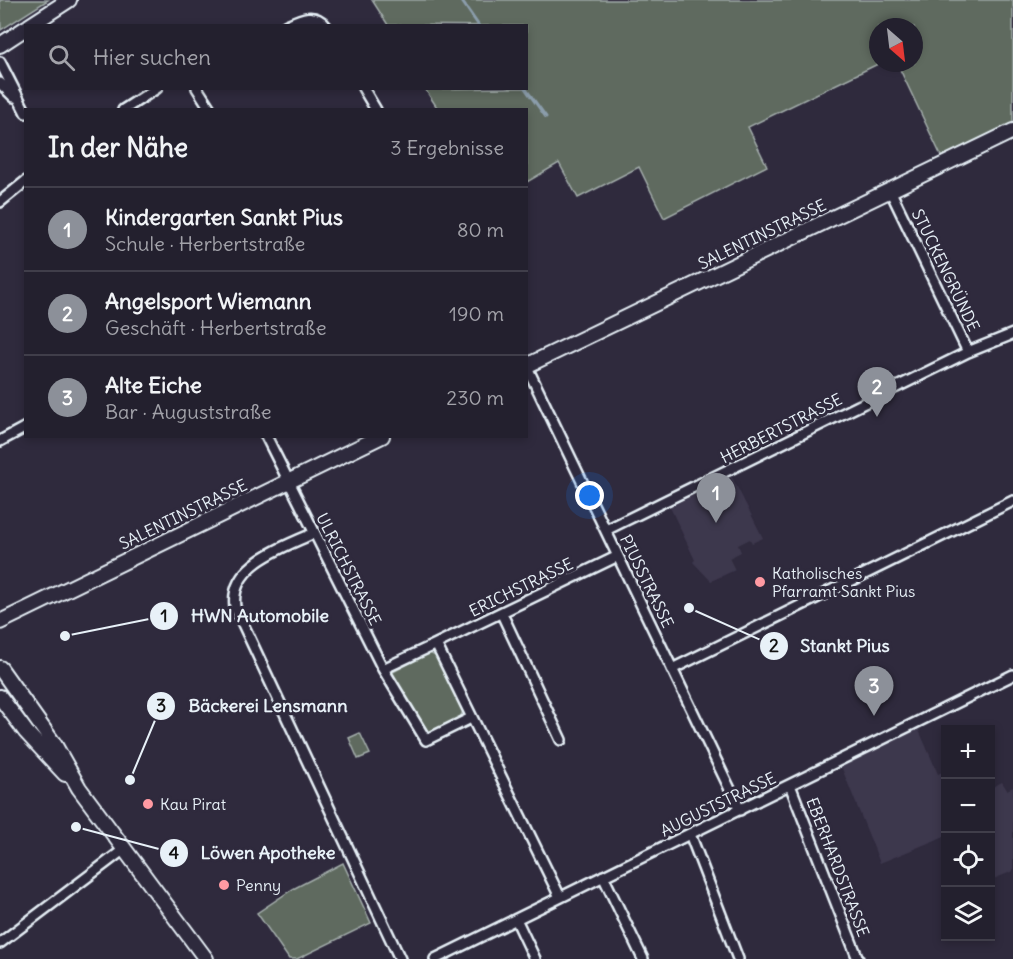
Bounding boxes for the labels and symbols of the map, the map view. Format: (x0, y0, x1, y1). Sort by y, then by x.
north arrow (869, 18, 923, 72)
street label: SALENTINSTRASSE (695, 194, 829, 274)
street label: STUCKENGRÜNDE (908, 206, 984, 334)
pin: 2 (858, 368, 896, 417)
street label: HERBERTSTRASSE (717, 389, 845, 467)
street label: SALENTINSTRASSE (116, 474, 250, 554)
pin: 1 (696, 474, 736, 523)
your location (575, 481, 604, 510)
street label: ULRICHSTRASSE (312, 510, 386, 628)
street label: PIUSSTRASSE (616, 531, 678, 631)
street label: ERICHSTRASSE (466, 553, 576, 621)
place label: Katholisches Pfarramt Sankt Pius (772, 563, 915, 601)
marker: Katholisches Pfarramt Sankt Pius (753, 575, 767, 589)
callout: HWN Automobile (149, 598, 341, 634)
text: 1 (160, 604, 168, 627)
text: HWN Automobile (191, 604, 329, 627)
callout: Stankt Pius (759, 628, 902, 664)
text: 2 (769, 634, 779, 657)
text: Stankt Pius (800, 634, 890, 657)
pin: 3 (854, 666, 894, 716)
callout: Bäckerei Lensmann (146, 688, 359, 724)
text: 3 (156, 694, 166, 717)
text: Bäckerei Lensmann (188, 694, 348, 717)
street label: AUGUSTSTRASSE (657, 767, 779, 841)
place label: Kau Pirat (160, 794, 227, 814)
street label: EBERHARDSTRASSE (802, 794, 874, 940)
marker: Kau Pirat (141, 797, 155, 811)
callout: Löwen Apotheke (159, 835, 348, 871)
text: 4 (169, 841, 180, 864)
text: Löwen Apotheke (201, 841, 336, 864)
place label: Penny (236, 875, 281, 895)
marker: Penny (217, 878, 231, 892)

